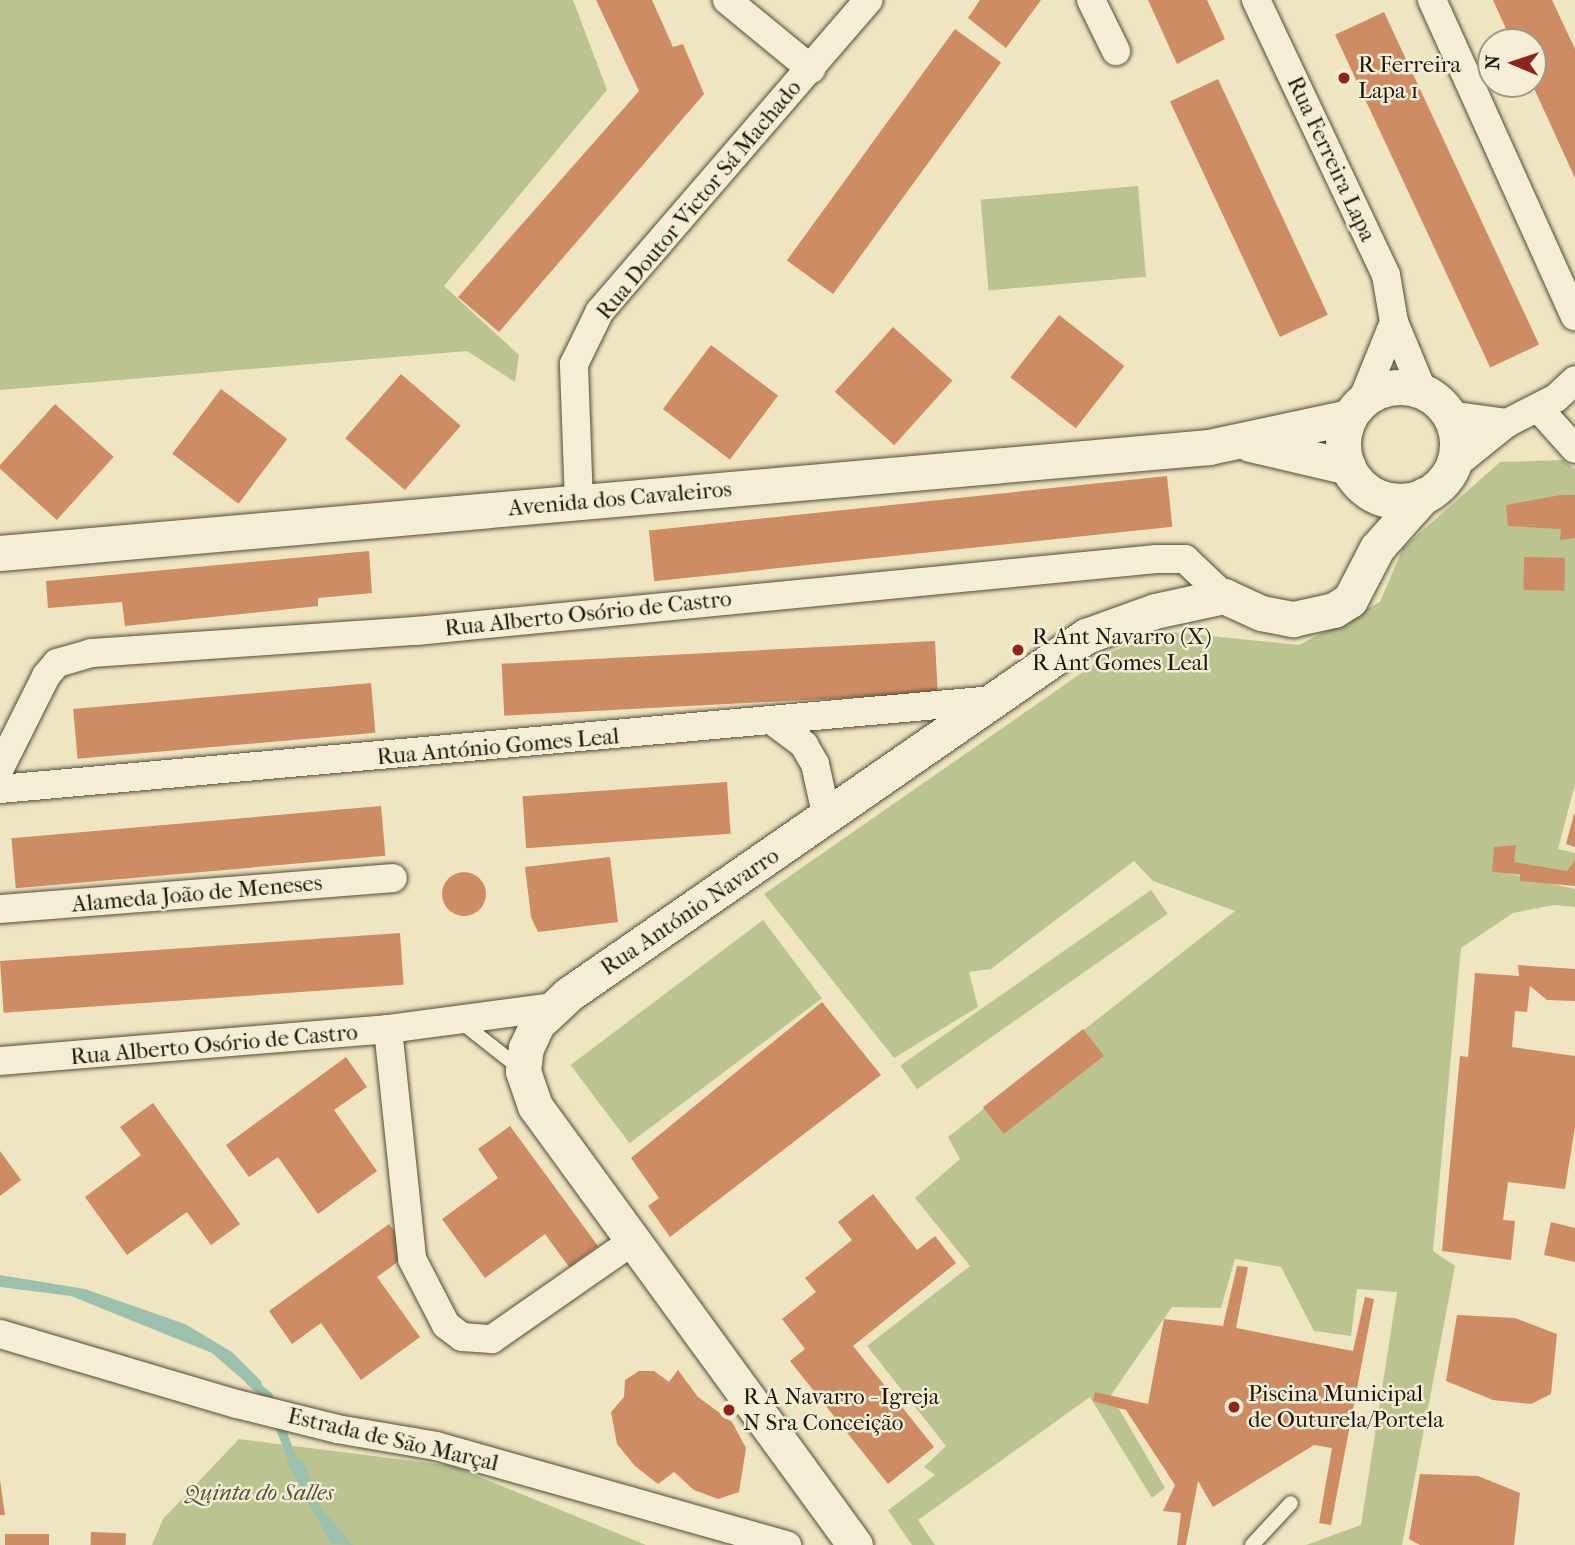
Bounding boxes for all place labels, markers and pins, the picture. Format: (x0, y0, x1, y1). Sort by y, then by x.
place label: R Ferreira Lapa 1 (1358, 51, 1461, 105)
marker: R Ferreira Lapa 1 (1336, 70, 1352, 86)
place label: R Ant Navarro (X) R Ant Gomes Leal (1032, 623, 1212, 677)
marker: R Ant Navarro (X) R Ant Gomes Leal (1010, 642, 1026, 658)
place label: Piscina Municipal de Outurela/Portela (1248, 1380, 1444, 1434)
place label: R A Navarro - Igreja N Sra Conceição (743, 1383, 939, 1437)
marker: Piscina Municipal de Outurela/Portela (1226, 1399, 1242, 1415)
marker: R A Navarro - Igreja N Sra Conceição (721, 1402, 737, 1418)

